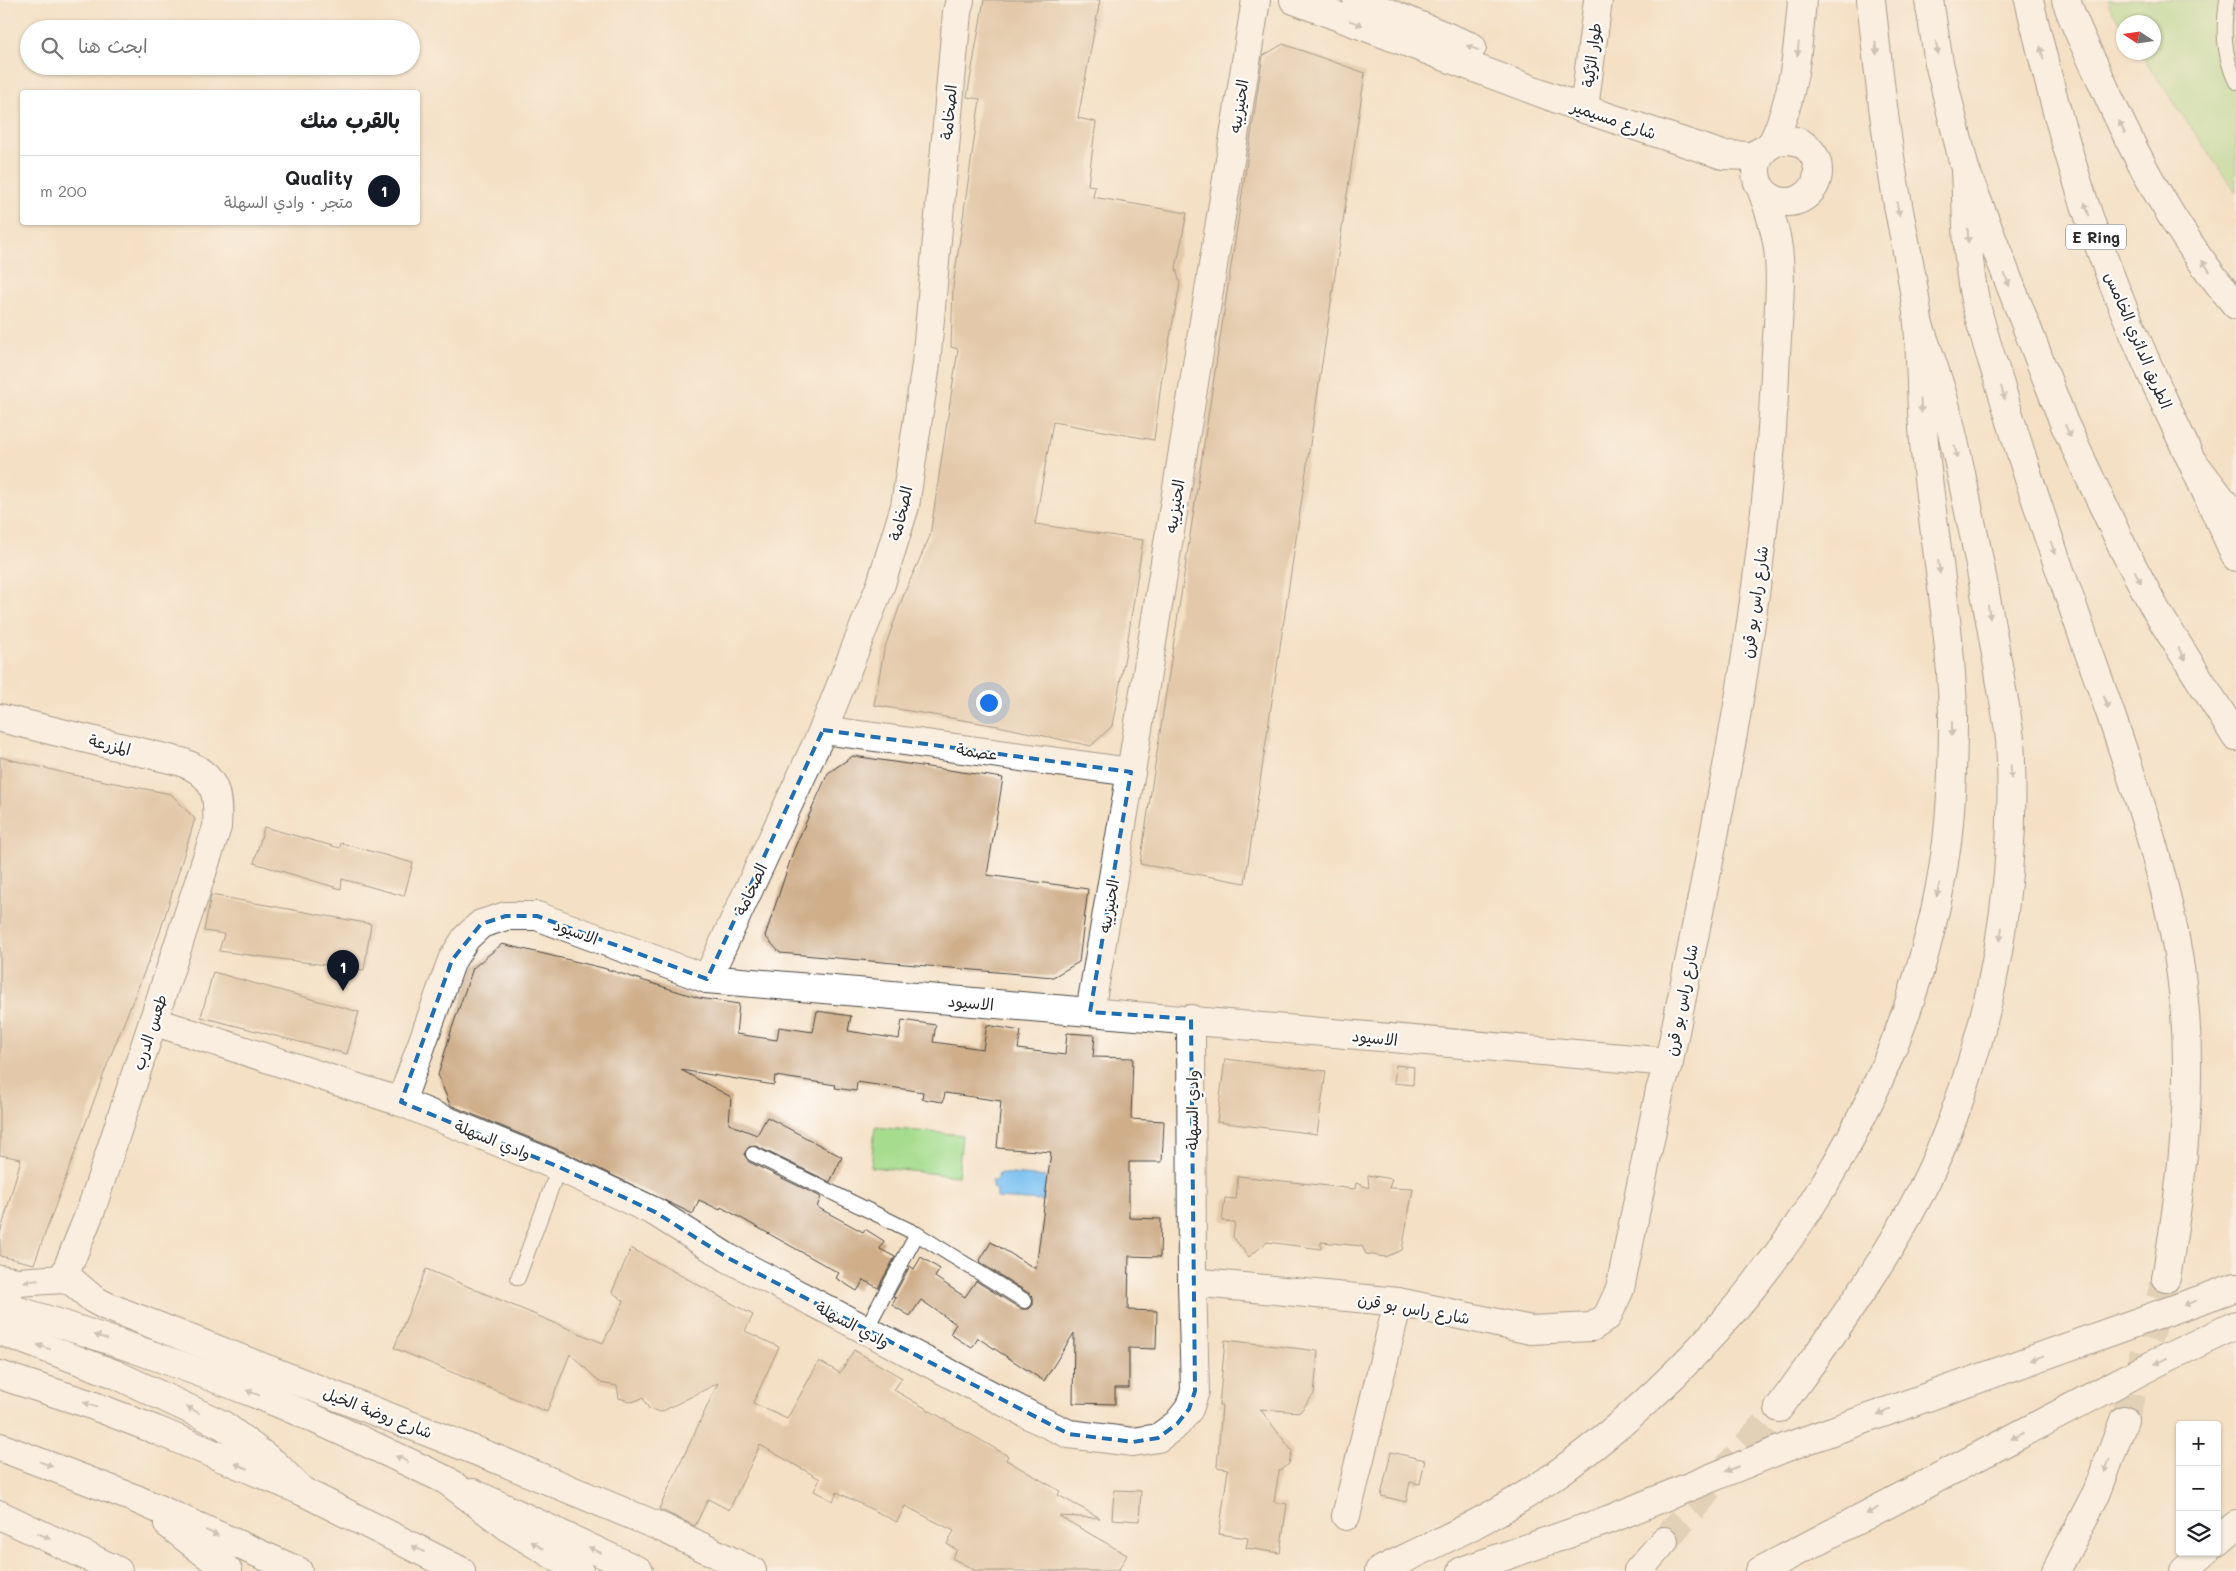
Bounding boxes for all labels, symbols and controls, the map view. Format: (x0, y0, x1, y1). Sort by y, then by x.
north arrow (2116, 15, 2161, 60)
search box (20, 20, 420, 75)
one-way arrow (1348, 20, 1363, 27)
street label: طوار الرّكية (1577, 21, 1606, 89)
text: ابحث هنا (78, 33, 148, 58)
icon: search (38, 34, 66, 62)
one-way arrow (1794, 41, 1802, 57)
one-way arrow (1872, 41, 1880, 57)
one-way arrow (1933, 41, 1941, 57)
one-way arrow (1466, 43, 1480, 51)
one-way arrow (2037, 45, 2045, 60)
street label: الحنيزيبه (1223, 78, 1253, 134)
street label: الصخامة (935, 83, 961, 141)
street label: شارع مسيمير (1566, 94, 1659, 145)
text: بالقرب منك (300, 106, 400, 133)
one-way arrow (2118, 120, 2126, 134)
text: Quality (285, 165, 353, 190)
text: 200 m (40, 180, 87, 201)
text: 1 (380, 180, 388, 201)
text: متجر · وادي السهلة (224, 191, 353, 212)
one-way arrow (2083, 201, 2090, 216)
one-way arrow (1895, 202, 1903, 218)
road number: E Ring (2066, 224, 2126, 250)
one-way arrow (1964, 228, 1972, 244)
one-way arrow (2201, 259, 2211, 273)
street label: الطريق الدائري الخامس (2099, 268, 2177, 412)
one-way arrow (2004, 273, 2011, 288)
one-way arrow (1999, 386, 2007, 401)
one-way arrow (1918, 398, 1926, 414)
one-way arrow (2064, 424, 2072, 438)
one-way arrow (1953, 445, 1961, 461)
street label: الحنيزيبه (1159, 478, 1189, 534)
street label: الصخامة (884, 484, 916, 542)
one-way arrow (2049, 541, 2057, 556)
street label: شارع راس بو قرن (1736, 544, 1774, 660)
one-way arrow (1935, 559, 1943, 575)
one-way arrow (2134, 570, 2142, 585)
one-way arrow (1985, 604, 1993, 620)
one-way arrow (2177, 647, 2186, 660)
your location (976, 690, 1002, 716)
one-way arrow (2103, 694, 2110, 709)
one-way arrow (1948, 721, 1956, 737)
street label: المزرعة (87, 729, 133, 759)
street label: عصمة (955, 738, 999, 764)
one-way arrow (2007, 765, 2015, 781)
street label: الصخامة (729, 859, 771, 919)
street label: الحنيزيبه (1093, 877, 1123, 935)
one-way arrow (1934, 883, 1942, 898)
street label: الاسيود (550, 913, 601, 950)
one-way arrow (1997, 927, 2005, 943)
street label: شارع راس بو قرن (1660, 942, 1704, 1058)
pin: 1 (327, 950, 359, 991)
street label: الاسيود (947, 990, 995, 1015)
street label: طعس الدرب (127, 991, 171, 1073)
street label: الاسيود (1351, 1024, 1399, 1051)
street label: وادي السهلة (1181, 1070, 1204, 1150)
street label: وادي السهلة (451, 1114, 534, 1166)
one-way arrow (23, 1277, 39, 1285)
street label: شارع راس بو قرن (1356, 1288, 1472, 1330)
street label: وادي السهلة (812, 1296, 893, 1354)
one-way arrow (2182, 1299, 2197, 1307)
one-way arrow (93, 1332, 108, 1340)
one-way arrow (36, 1343, 51, 1351)
one-way arrow (2029, 1354, 2044, 1362)
one-way arrow (2153, 1357, 2168, 1365)
street label: شارع روضة الخيل (320, 1382, 436, 1444)
one-way arrow (245, 1389, 260, 1397)
one-way arrow (82, 1400, 97, 1408)
one-way arrow (186, 1406, 200, 1414)
one-way arrow (1876, 1408, 1891, 1416)
map controls (2176, 1421, 2221, 1556)
button: + (2176, 1421, 2221, 1466)
one-way arrow (2009, 1432, 2024, 1440)
one-way arrow (395, 1455, 409, 1463)
one-way arrow (2103, 1458, 2110, 1473)
one-way arrow (39, 1460, 54, 1468)
one-way arrow (234, 1461, 248, 1469)
one-way arrow (1725, 1466, 1739, 1474)
button: − (2176, 1466, 2221, 1511)
one-way arrow (1865, 1507, 1880, 1515)
button: layers (2176, 1511, 2221, 1556)
one-way arrow (205, 1529, 219, 1537)
one-way arrow (37, 1532, 51, 1540)
one-way arrow (531, 1540, 544, 1550)
one-way arrow (410, 1545, 425, 1553)
one-way arrow (588, 1546, 602, 1554)

